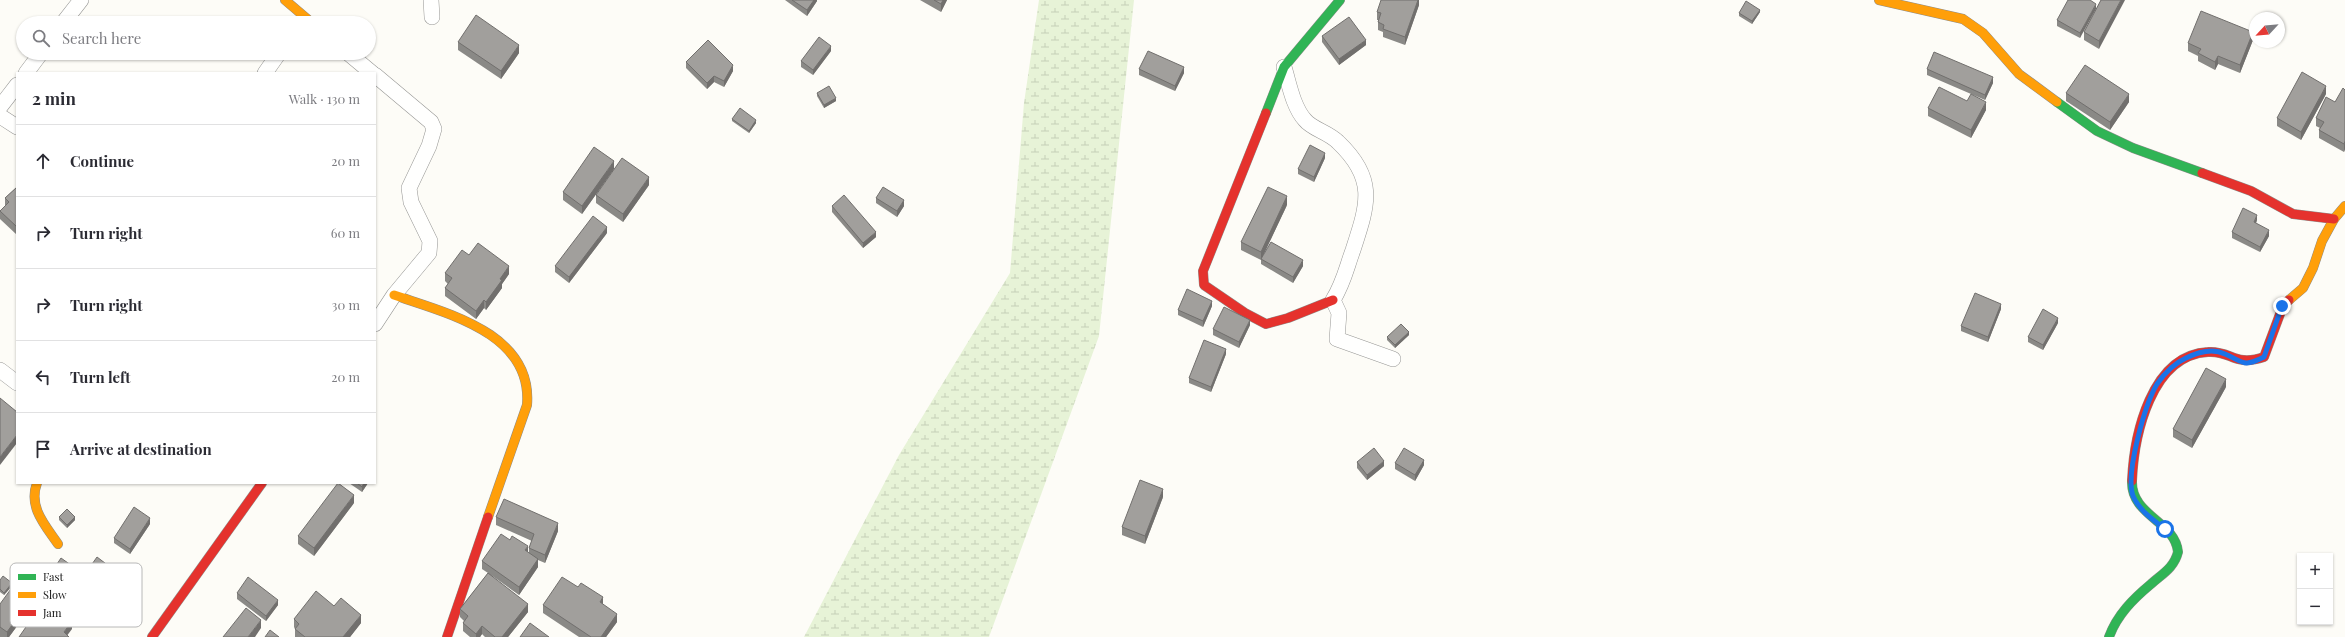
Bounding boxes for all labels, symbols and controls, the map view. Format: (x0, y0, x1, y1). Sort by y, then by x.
north arrow (2249, 12, 2285, 48)
search box (16, 16, 376, 60)
icon: search (30, 27, 52, 49)
text: Search here (62, 28, 141, 48)
text: 2 min (32, 87, 76, 109)
text: Walk · 130 m (289, 90, 360, 107)
icon: ahead (32, 150, 54, 172)
text: Continue (70, 151, 134, 171)
text: 20 m (331, 152, 360, 169)
icon: right (32, 222, 54, 244)
text: Turn right (70, 223, 143, 243)
text: 60 m (331, 224, 360, 241)
icon: right (32, 294, 54, 316)
text: Turn right (70, 295, 143, 315)
text: 30 m (332, 296, 360, 313)
route end (2273, 297, 2291, 315)
icon: left (32, 366, 54, 388)
text: Turn left (70, 367, 131, 387)
text: 20 m (331, 368, 360, 385)
icon: arrive (32, 438, 54, 460)
text: Arrive at destination (70, 439, 212, 459)
route start (2156, 520, 2174, 538)
map controls (2297, 553, 2333, 625)
button: + (2297, 553, 2333, 589)
legend (10, 563, 142, 627)
text: Fast (43, 569, 63, 584)
text: Slow (43, 587, 67, 602)
button: − (2297, 589, 2333, 625)
text: Jam (42, 605, 62, 620)

